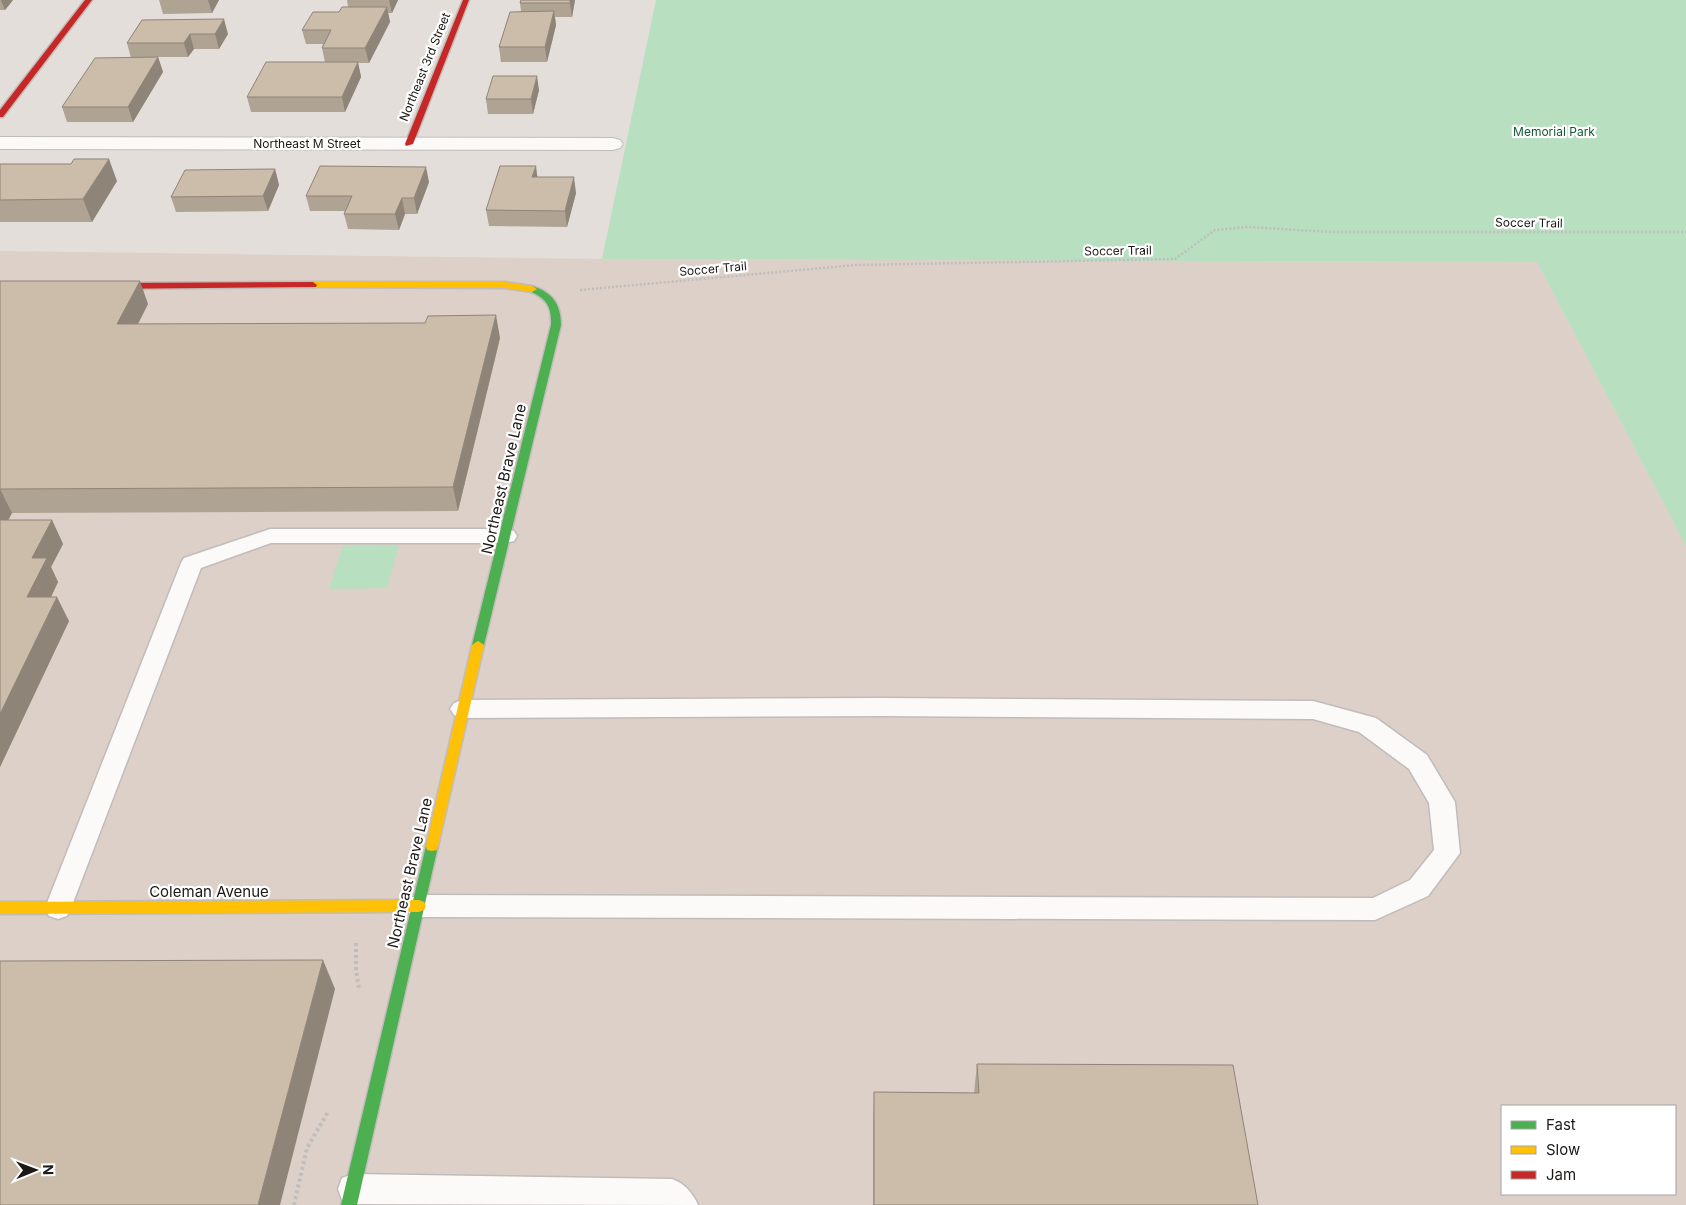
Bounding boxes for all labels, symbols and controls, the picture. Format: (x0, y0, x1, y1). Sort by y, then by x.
street label: Northeast 3rd Street (396, 10, 453, 123)
park label: Memorial Park (1513, 124, 1595, 139)
street label: Northeast M Street (253, 136, 361, 151)
street label: Soccer Trail (1495, 214, 1563, 231)
street label: Soccer Trail (1084, 242, 1152, 259)
street label: Soccer Trail (679, 258, 747, 279)
street label: Northeast Brave Lane (477, 402, 530, 556)
street label: Northeast Brave Lane (383, 796, 436, 950)
street label: Coleman Avenue (149, 882, 269, 901)
legend (1501, 1105, 1676, 1195)
text: Fast (1546, 1115, 1576, 1134)
text: Slow (1546, 1140, 1580, 1159)
north arrow (10, 1145, 60, 1195)
text: N (40, 1164, 57, 1175)
text: Jam (1546, 1165, 1576, 1184)

